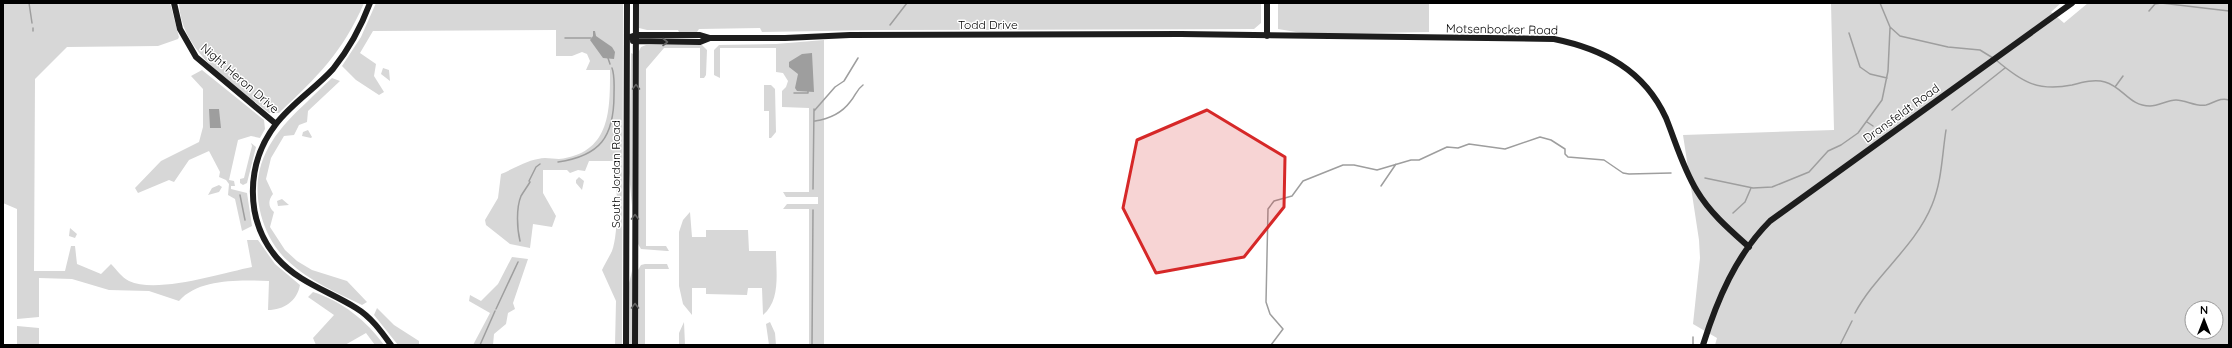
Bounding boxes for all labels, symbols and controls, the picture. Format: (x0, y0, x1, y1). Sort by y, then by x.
street label: Todd Drive (958, 17, 1018, 32)
street label: Motsenbocker Road (1446, 21, 1558, 37)
one-way arrow (662, 38, 668, 46)
street label: Night Heron Drive (198, 40, 282, 116)
street label: Dransfeldt Road (1860, 80, 1942, 146)
one-way arrow (632, 84, 640, 90)
street label: South Jordan Road (608, 120, 623, 228)
one-way arrow (631, 214, 639, 220)
north arrow (2184, 300, 2224, 340)
one-way arrow (631, 303, 639, 309)
text: N (2200, 303, 2208, 317)

